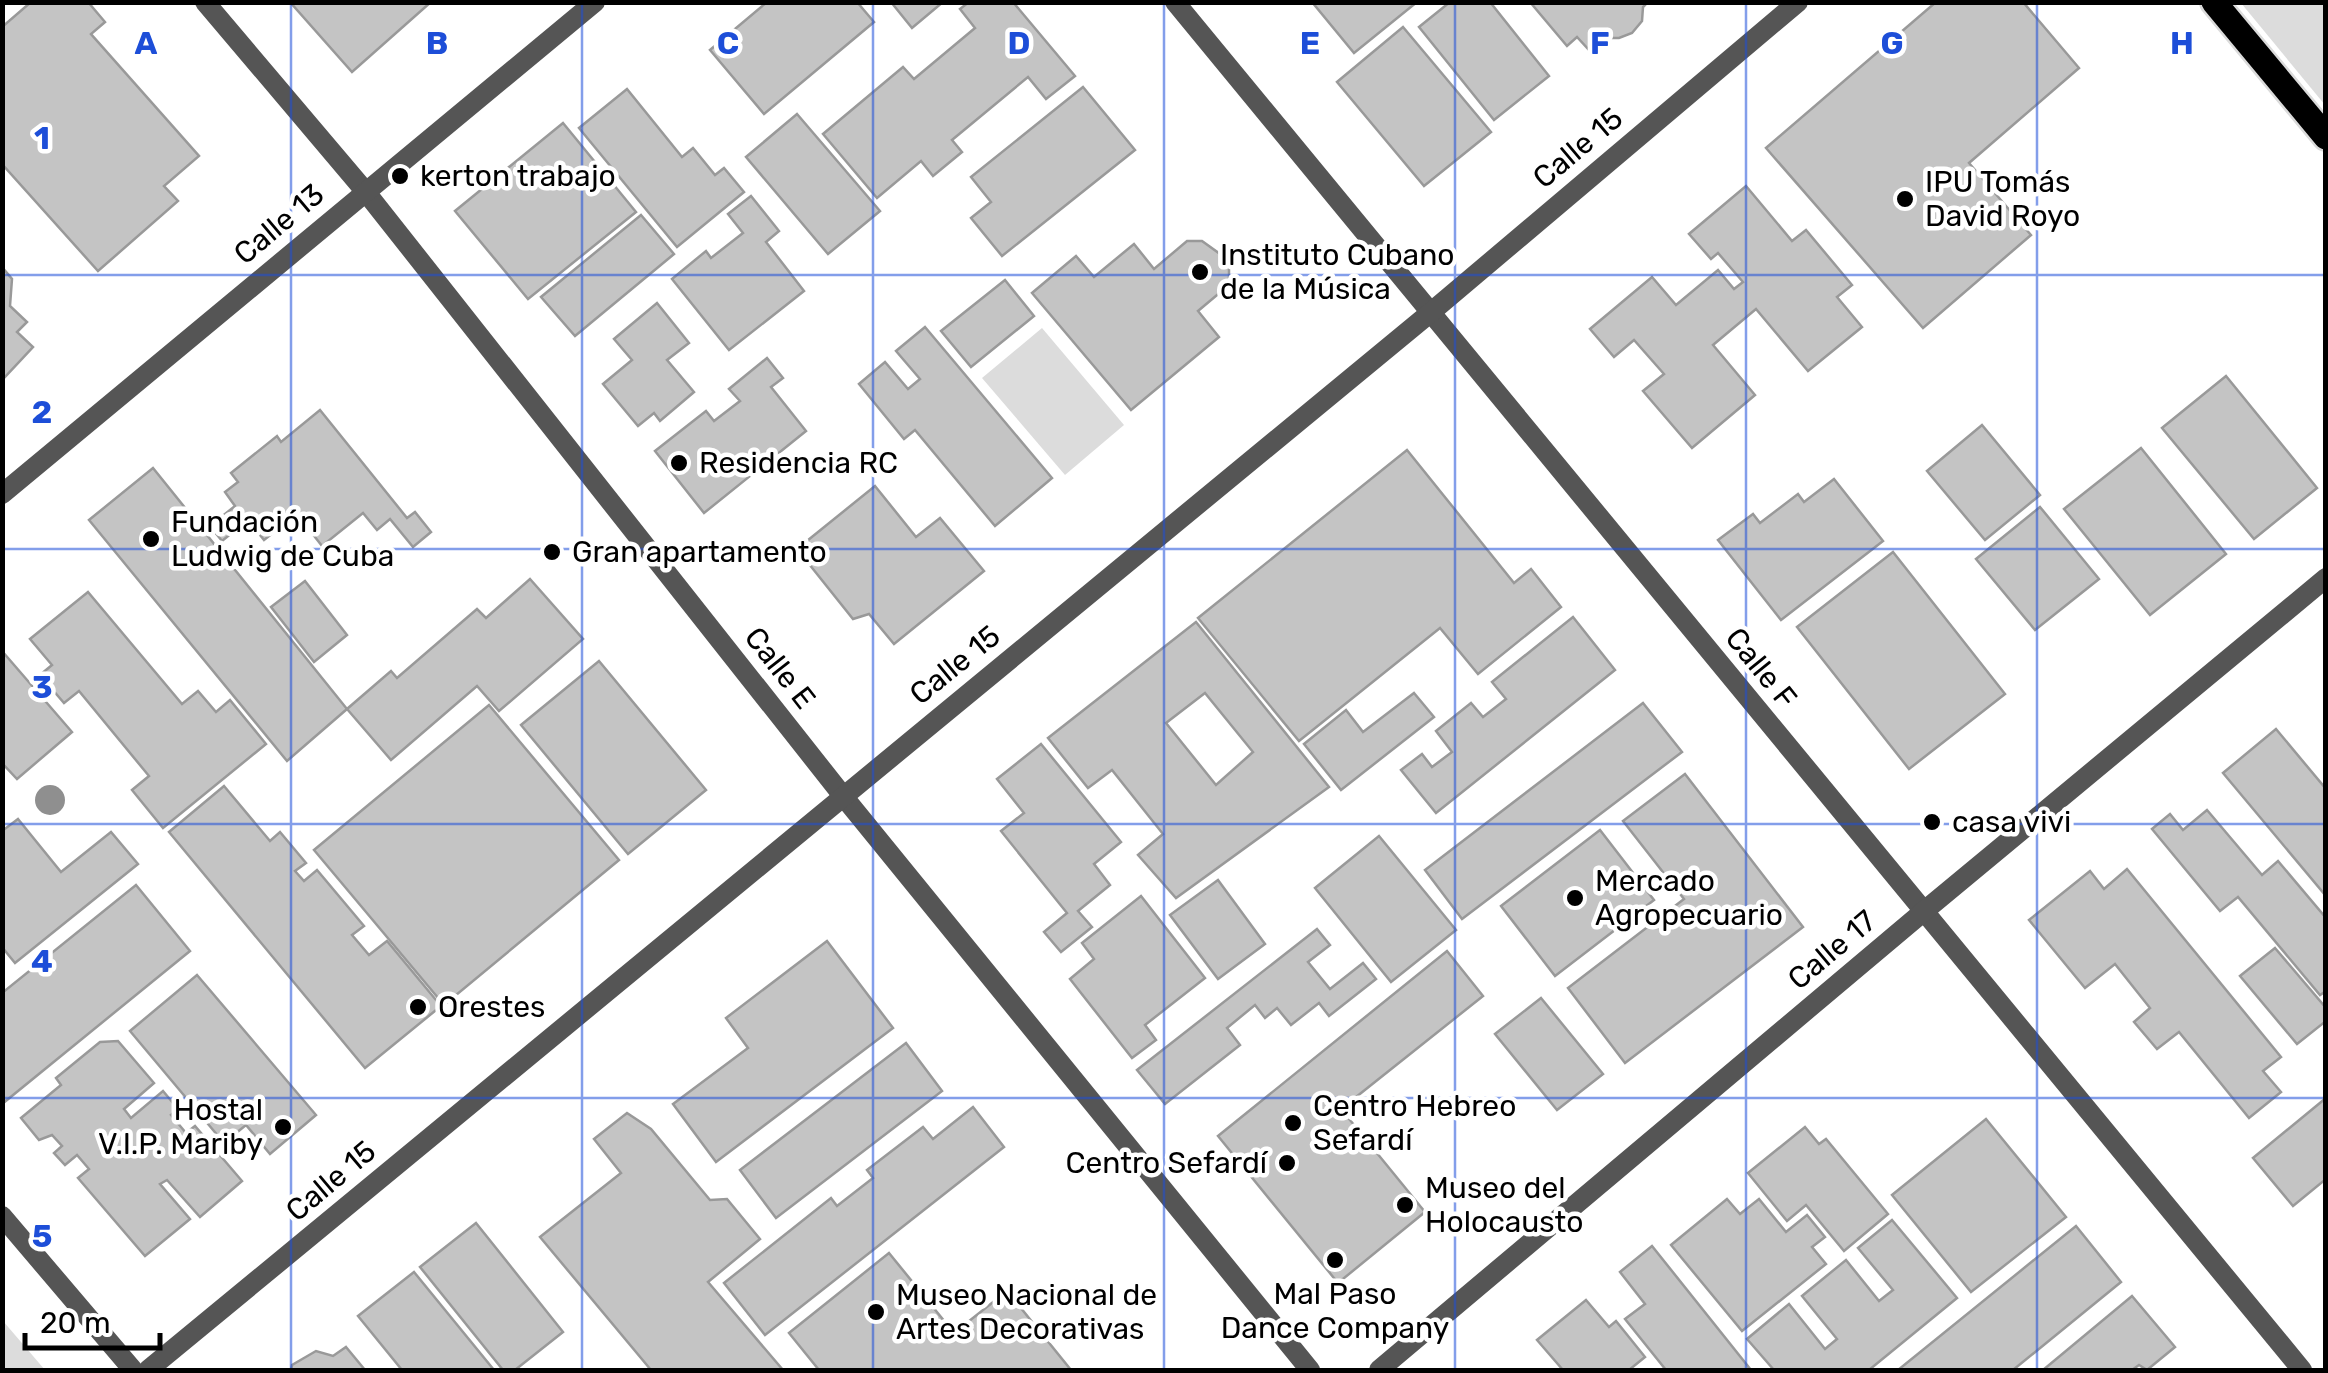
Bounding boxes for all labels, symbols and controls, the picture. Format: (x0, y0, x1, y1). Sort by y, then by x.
text: A (135, 24, 158, 62)
text: B (426, 24, 448, 62)
text: C (717, 24, 739, 62)
text: D (1008, 24, 1030, 62)
text: E (1300, 24, 1320, 62)
text: F (1590, 24, 1610, 62)
text: G (1880, 24, 1904, 62)
text: H (2170, 24, 2194, 62)
street label: Calle 15 (1526, 100, 1630, 196)
text: 1 (34, 119, 50, 157)
place label: kerton trabajo (420, 158, 616, 194)
place label: IPU Tomás David Royo (1925, 164, 2080, 234)
marker: kerton trabajo (389, 165, 411, 187)
street label: Calle 13 (227, 176, 331, 272)
marker: IPU Tomás David Royo (1894, 188, 1916, 210)
place label: Instituto Cubano de la Música (1220, 237, 1455, 307)
marker: Instituto Cubano de la Música (1189, 261, 1211, 283)
text: 2 (32, 393, 52, 431)
place label: Residencia RC (699, 445, 898, 481)
marker: Residencia RC (668, 452, 690, 474)
place label: Fundación Ludwig de Cuba (171, 504, 394, 574)
marker: Fundación Ludwig de Cuba (140, 528, 162, 550)
place label: Gran apartamento (572, 534, 827, 570)
marker: Gran apartamento (541, 541, 563, 563)
street label: Calle 15 (903, 618, 1007, 712)
street label: Calle E (737, 620, 823, 716)
street label: Calle F (1718, 621, 1804, 715)
text: 3 (31, 668, 53, 706)
place label: casa vivi (1952, 804, 2071, 840)
marker: casa vivi (1921, 811, 1943, 833)
place label: Mercado Agropecuario (1595, 863, 1783, 933)
marker: Mercado Agropecuario (1564, 887, 1586, 909)
street label: Calle 17 (1781, 903, 1883, 997)
text: 4 (31, 942, 53, 980)
place label: Orestes (438, 989, 545, 1025)
marker: Orestes (407, 996, 429, 1018)
place label: Centro Hebreo Sefardí (1313, 1088, 1516, 1158)
place label: Hostal V.I.P. Mariby (98, 1092, 263, 1162)
marker: Centro Hebreo Sefardí (1282, 1112, 1304, 1134)
marker: Hostal V.I.P. Mariby (272, 1116, 294, 1138)
street label: Calle 15 (279, 1133, 383, 1229)
place label: Centro Sefardí (1065, 1145, 1269, 1181)
marker: Centro Sefardí (1276, 1152, 1298, 1174)
place label: Museo del Holocausto (1425, 1170, 1584, 1240)
marker: Museo del Holocausto (1394, 1194, 1416, 1216)
text: 5 (32, 1217, 52, 1255)
marker: Mal Paso Dance Company (1324, 1249, 1346, 1271)
place label: Mal Paso Dance Company (1221, 1276, 1449, 1346)
place label: Museo Nacional de Artes Decorativas (896, 1277, 1157, 1347)
scale bar (25, 1288, 160, 1350)
marker: Museo Nacional de Artes Decorativas (865, 1301, 887, 1323)
text: 20 m (40, 1305, 111, 1341)

